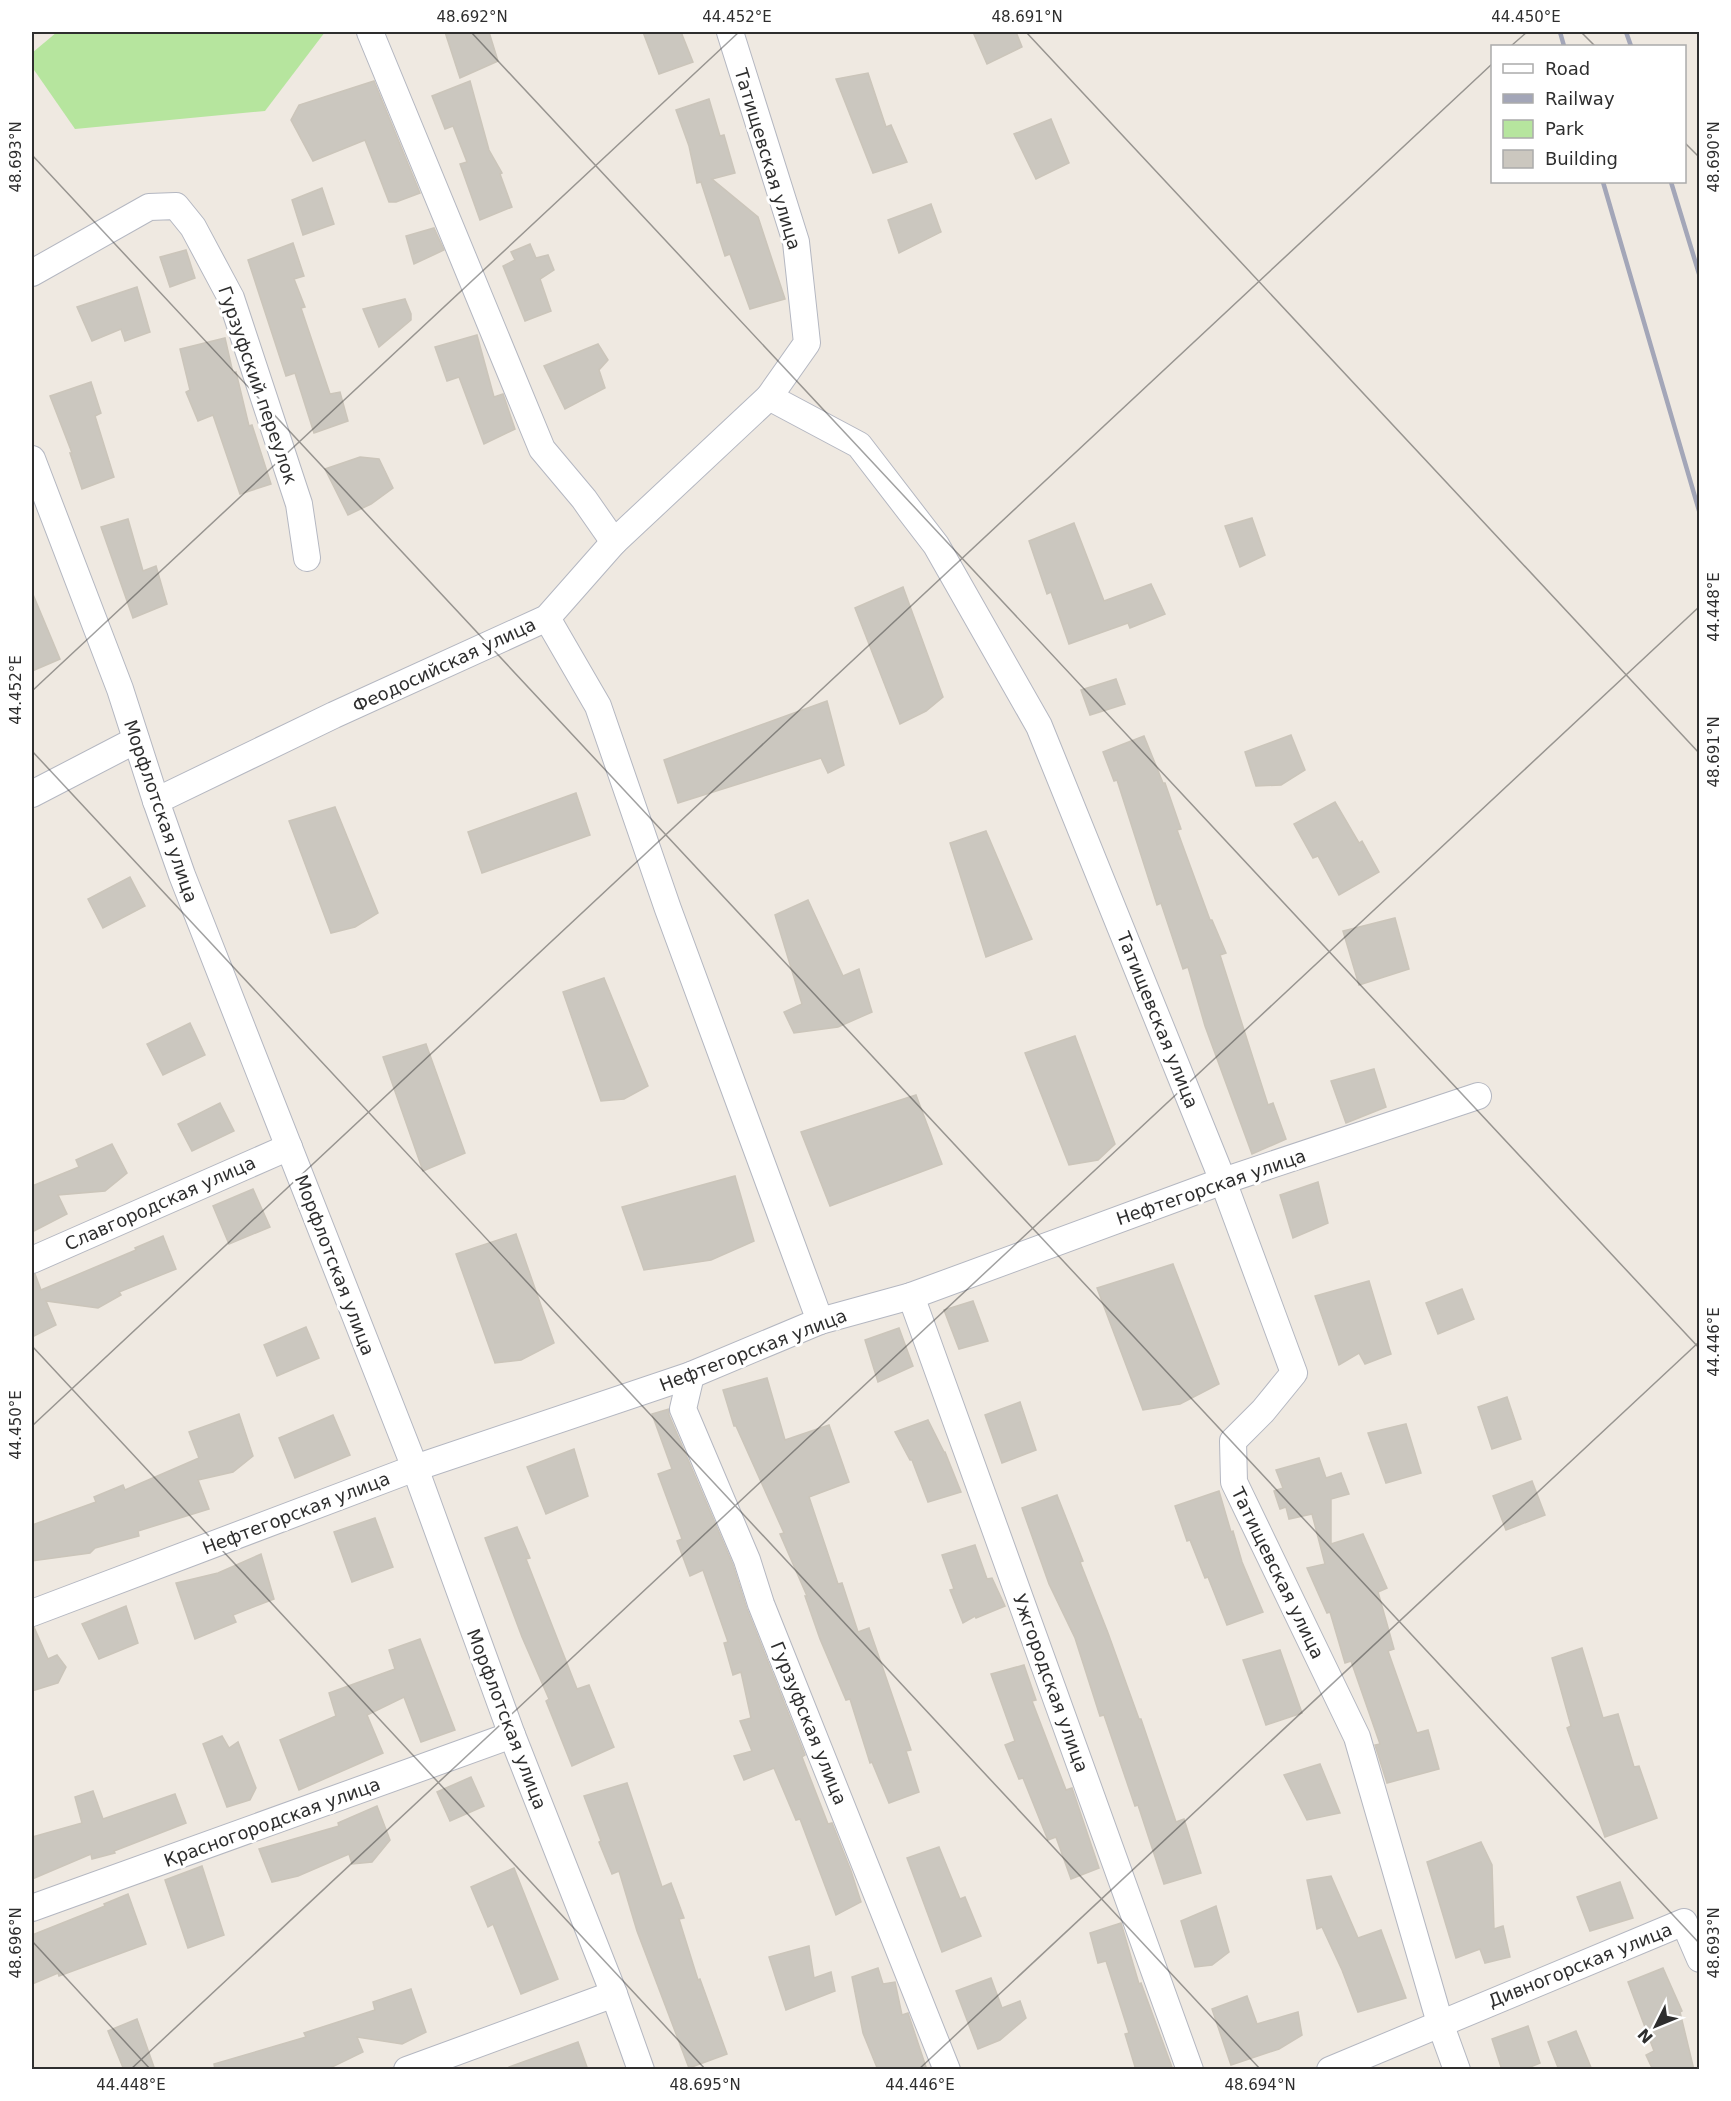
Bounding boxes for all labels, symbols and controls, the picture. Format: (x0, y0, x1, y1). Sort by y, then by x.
text: 48.692°N (436, 8, 508, 26)
text: 44.452°E (702, 8, 772, 26)
text: 48.691°N (991, 8, 1063, 26)
text: 44.450°E (1491, 8, 1561, 26)
legend (1491, 45, 1686, 183)
text: Road (1545, 58, 1590, 79)
street label: Татищевская улица (730, 65, 806, 252)
text: Railway (1545, 88, 1615, 109)
text: Park (1545, 118, 1584, 139)
text: 48.693°N (7, 121, 25, 193)
text: 48.690°N (1705, 121, 1723, 193)
text: Building (1545, 148, 1618, 169)
street label: Гурзуфский переулок (214, 283, 302, 487)
text: 44.448°E (1705, 572, 1723, 642)
street label: Феодосийская улица (349, 613, 539, 717)
text: 44.452°E (7, 655, 25, 725)
text: 48.691°N (1705, 716, 1723, 788)
street label: Морфлотская улица (120, 717, 202, 905)
street label: Татищевская улица (1113, 928, 1203, 1111)
street label: Нефтегорская улица (1114, 1145, 1308, 1229)
street label: Славгородская улица (61, 1151, 259, 1255)
street label: Морфлотская улица (291, 1172, 379, 1358)
street label: Нефтегорская улица (656, 1305, 850, 1395)
text: 44.446°E (1705, 1307, 1723, 1377)
text: 44.450°E (7, 1390, 25, 1460)
street label: Нефтегорская улица (199, 1468, 393, 1558)
street label: Татищевская улица (1227, 1483, 1329, 1662)
street label: Ужгородская улица (1009, 1591, 1093, 1775)
street label: Морфлотская улица (463, 1626, 551, 1812)
street label: Гурзуфская улица (767, 1638, 851, 1808)
street label: Красногородская улица (161, 1773, 383, 1871)
text: 48.696°N (7, 1907, 25, 1979)
text: 48.693°N (1705, 1907, 1723, 1979)
street label: Дивногорская улица (1485, 1918, 1675, 2012)
north arrow (1626, 1996, 1686, 2056)
text: N (1634, 2025, 1657, 2047)
text: 44.448°E (96, 2076, 166, 2094)
text: 48.695°N (669, 2076, 741, 2094)
text: 44.446°E (885, 2076, 955, 2094)
text: 48.694°N (1224, 2076, 1296, 2094)

